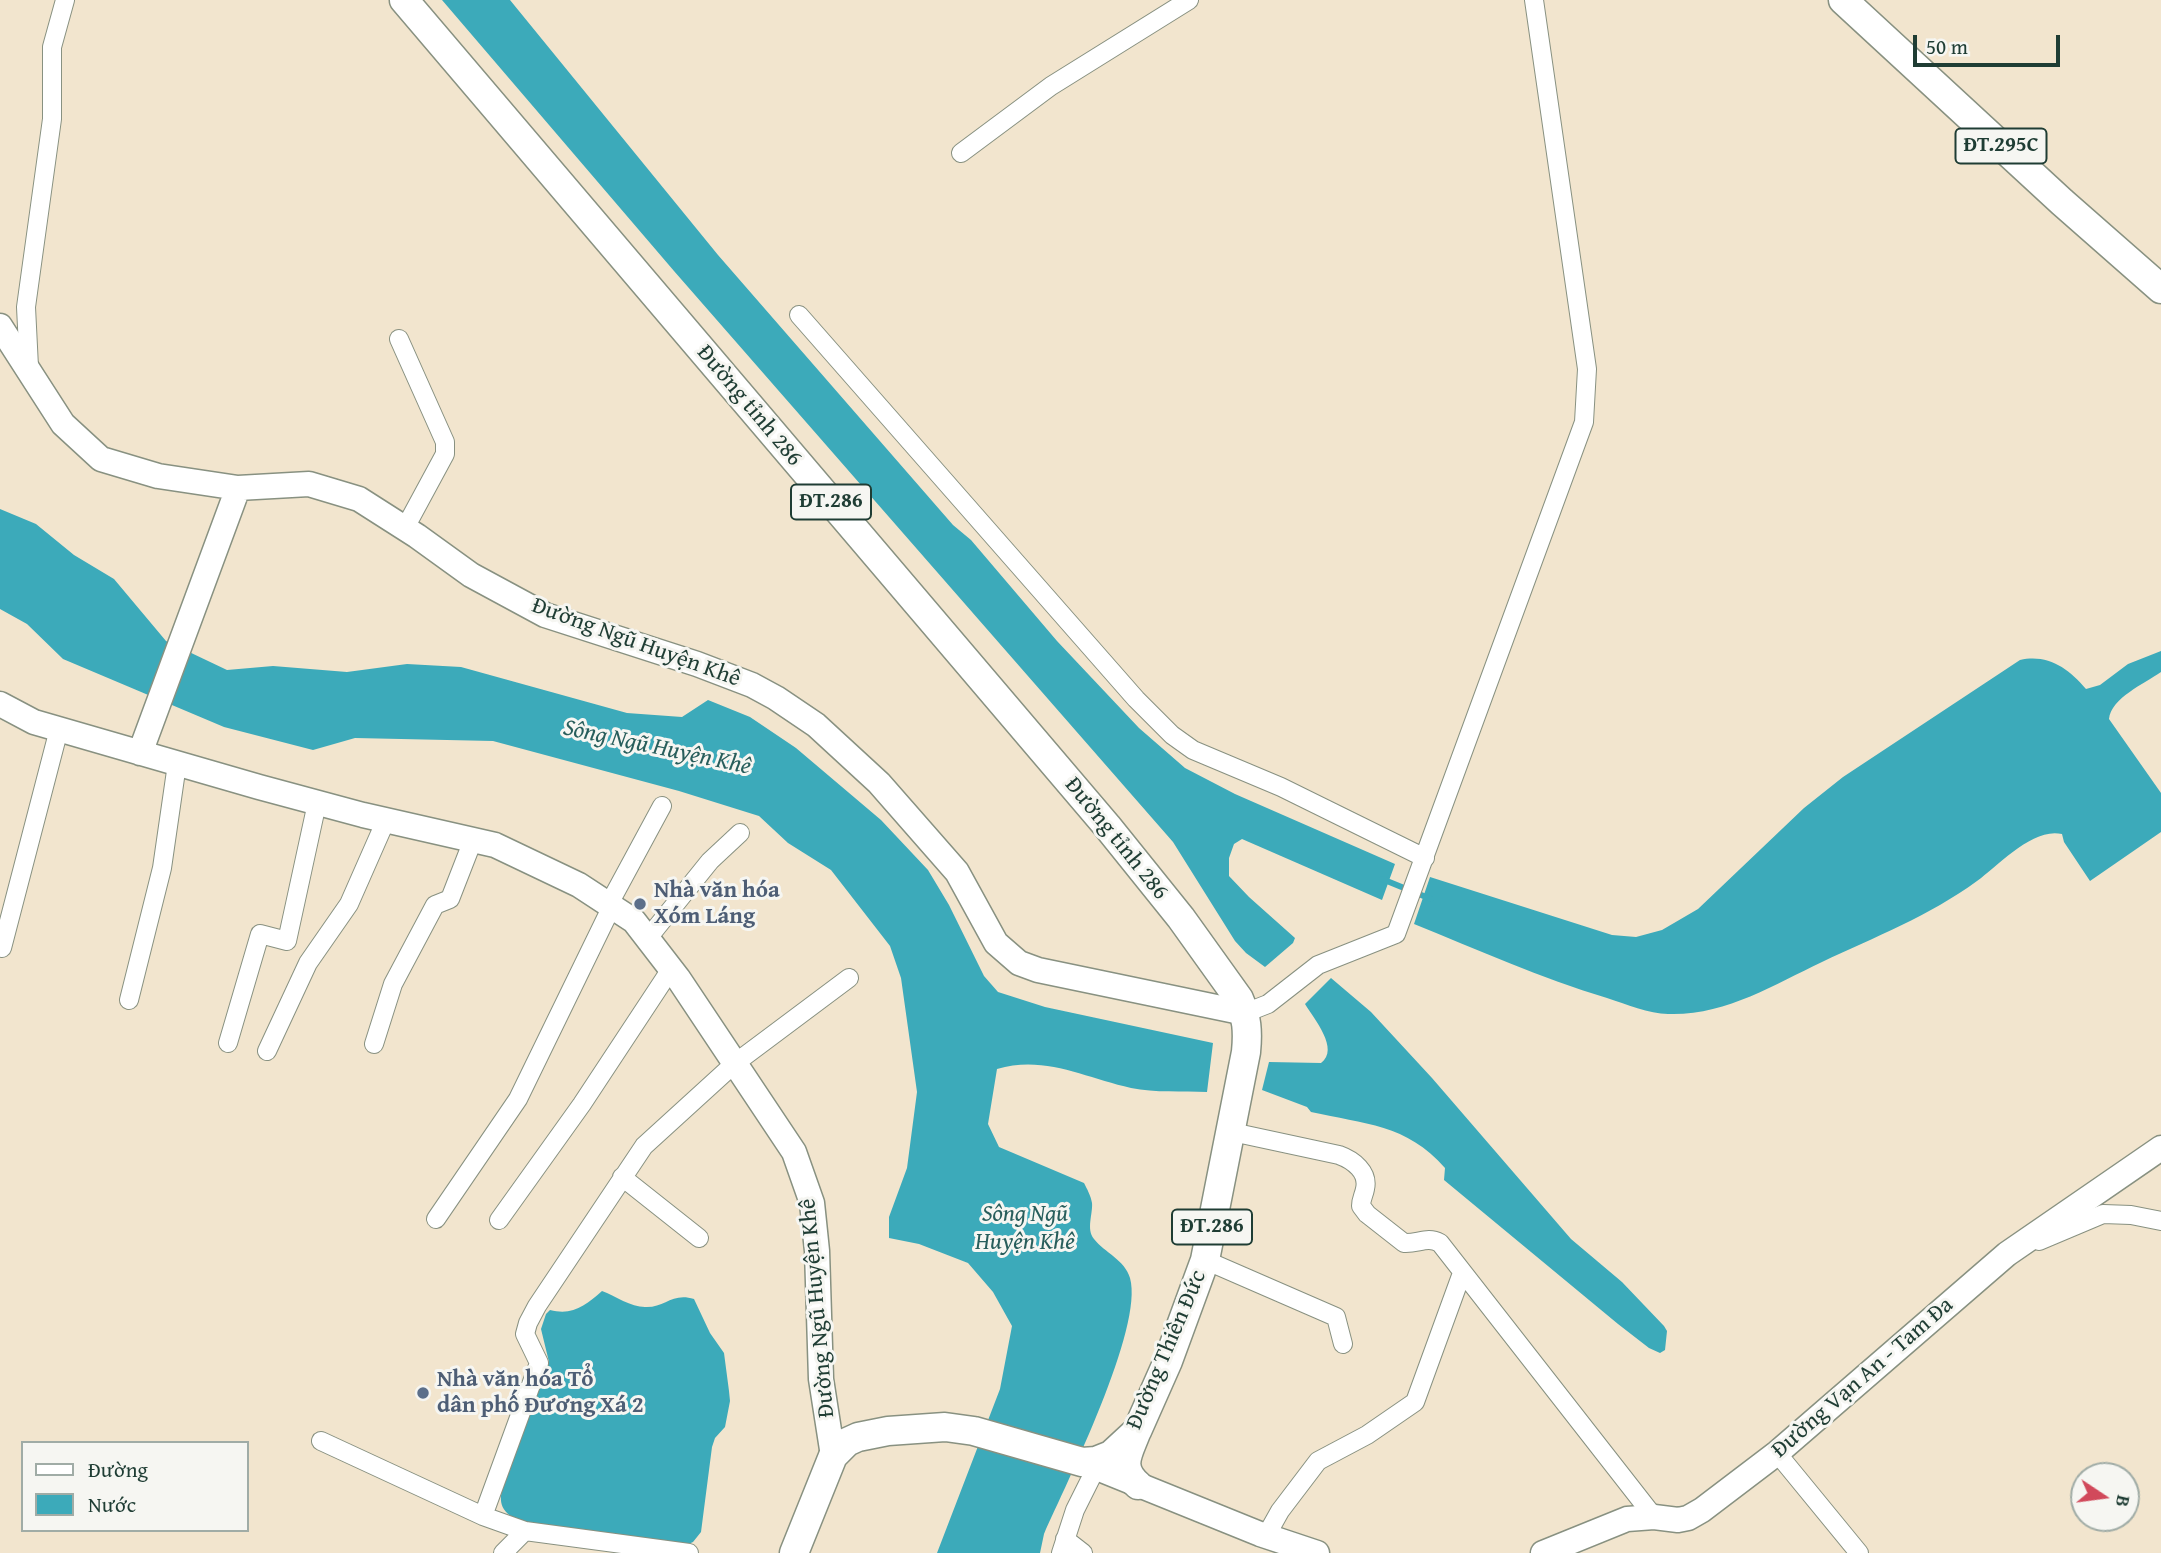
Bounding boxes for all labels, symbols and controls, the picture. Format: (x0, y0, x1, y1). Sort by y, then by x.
scale bar (1916, 21, 2063, 65)
text: 50 m (1926, 31, 1968, 62)
road number: ĐT.295C (1955, 128, 2046, 164)
street label: Đường tỉnh 286 (690, 340, 808, 472)
road number: ĐT.286 (791, 484, 871, 520)
street label: Đường Ngũ Huyện Khê (528, 592, 744, 694)
water label: Sông Ngũ Huyện Khê (560, 714, 754, 782)
street label: Đường tỉnh 286 (1058, 772, 1174, 906)
place label: Nhà văn hóa Xóm Láng (654, 877, 780, 931)
marker: Nhà văn hóa Xóm Láng (632, 896, 648, 912)
street label: Đường Ngũ Huyện Khê (795, 1197, 841, 1419)
water label: Sông Ngũ Huyện Khê (975, 1201, 1075, 1257)
road number: ĐT.286 (1172, 1210, 1252, 1244)
street label: Đường Thiên Đức (1121, 1266, 1213, 1434)
street label: Đường Vạn An - Tam Đa (1767, 1292, 1959, 1464)
place label: Nhà văn hóa Tổ dân phố Đương Xá 2 (437, 1366, 644, 1420)
marker: Nhà văn hóa Tổ dân phố Đương Xá 2 (415, 1385, 431, 1401)
legend (21, 1441, 248, 1532)
text: Đường (88, 1454, 148, 1485)
north arrow (2070, 1462, 2140, 1532)
text: Nước (88, 1489, 136, 1520)
text: B (2109, 1492, 2138, 1510)

